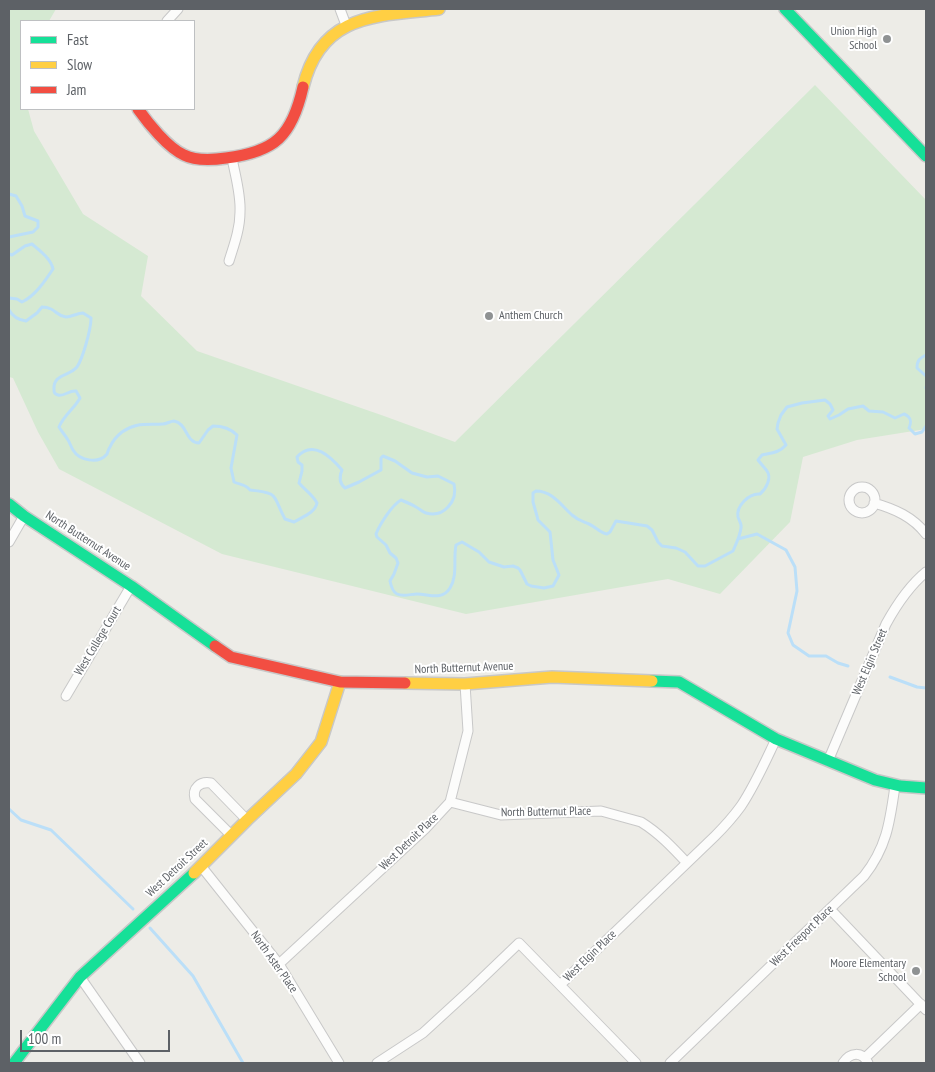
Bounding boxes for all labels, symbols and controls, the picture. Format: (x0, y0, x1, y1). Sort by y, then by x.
legend (20, 20, 195, 110)
place label: Union High School (830, 25, 877, 53)
text: Fast (67, 30, 88, 49)
marker: Union High School (881, 33, 893, 45)
text: Slow (67, 55, 92, 74)
text: Jam (67, 80, 86, 99)
place label: Anthem Church (499, 309, 563, 323)
marker: Anthem Church (483, 310, 495, 322)
street label: North Butternut Avenue (43, 508, 133, 574)
street label: West College Court (72, 604, 124, 678)
street label: West Elgin Street (850, 627, 890, 697)
street label: North Butternut Avenue (414, 659, 514, 677)
street label: North Butternut Place (501, 804, 591, 820)
street label: West Detroit Place (377, 810, 441, 874)
street label: West Detroit Street (143, 836, 211, 900)
street label: West Freeport Place (767, 902, 837, 970)
street label: West Elgin Place (561, 927, 619, 985)
street label: North Aster Place (247, 928, 301, 996)
place label: Moore Elementary School (830, 957, 906, 985)
marker: Moore Elementary School (910, 965, 922, 977)
scale bar (22, 1020, 172, 1052)
text: 100 m (28, 1029, 61, 1048)

